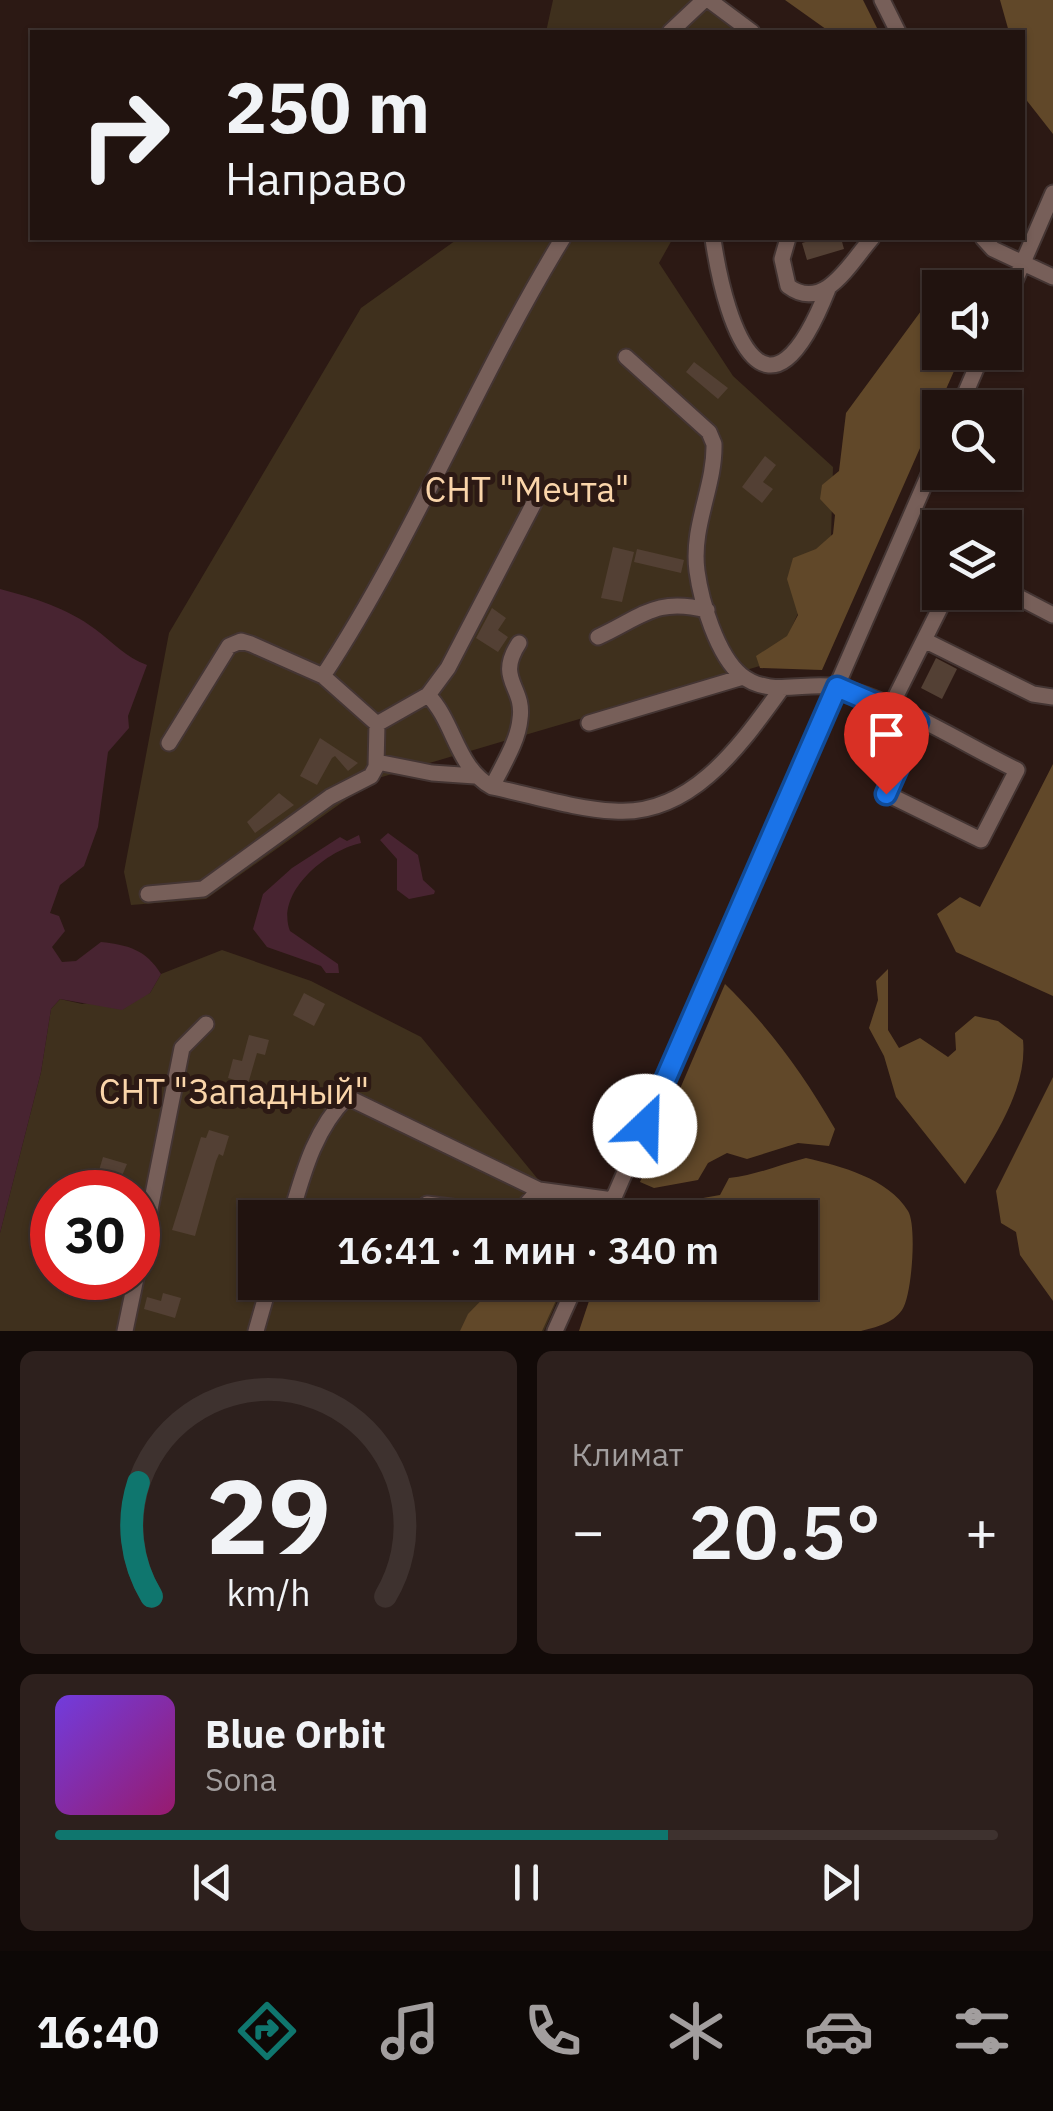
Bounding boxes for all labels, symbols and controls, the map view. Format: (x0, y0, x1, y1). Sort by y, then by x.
text: 250 m (225, 61, 430, 152)
icon: right (60, 70, 190, 200)
text: Направо (225, 149, 407, 207)
map controls (922, 270, 1022, 610)
button: sound (922, 270, 1022, 370)
button: search (922, 390, 1022, 490)
park label: СНТ "Мечта" (425, 466, 629, 512)
button: layers (922, 510, 1022, 610)
pin (844, 692, 929, 795)
icon: arrive (859, 707, 914, 762)
park label: СНТ "Западный" (99, 1068, 369, 1114)
position arrow (593, 1074, 697, 1178)
speed limit sign: 30 (30, 1170, 160, 1300)
text: 16:41 · 1 мин · 340 m (337, 1225, 719, 1274)
text: Климат (572, 1433, 684, 1475)
text: 29 (206, 1447, 331, 1583)
text: 20.5° (688, 1482, 881, 1580)
text: − (572, 1495, 605, 1566)
text: + (965, 1495, 998, 1566)
text: km/h (226, 1569, 310, 1616)
text: Blue Orbit (205, 1709, 386, 1758)
text: Sona (205, 1758, 277, 1800)
icon: previous (185, 1855, 240, 1910)
icon: pause (499, 1855, 554, 1910)
icon: next (813, 1855, 868, 1910)
icon: directions (232, 1996, 302, 2066)
icon: music (375, 1996, 445, 2066)
icon: phone (518, 1996, 588, 2066)
icon: climate (661, 1996, 731, 2066)
icon: car (804, 1996, 874, 2066)
icon: filters (947, 1996, 1017, 2066)
text: 16:40 (36, 2002, 159, 2060)

